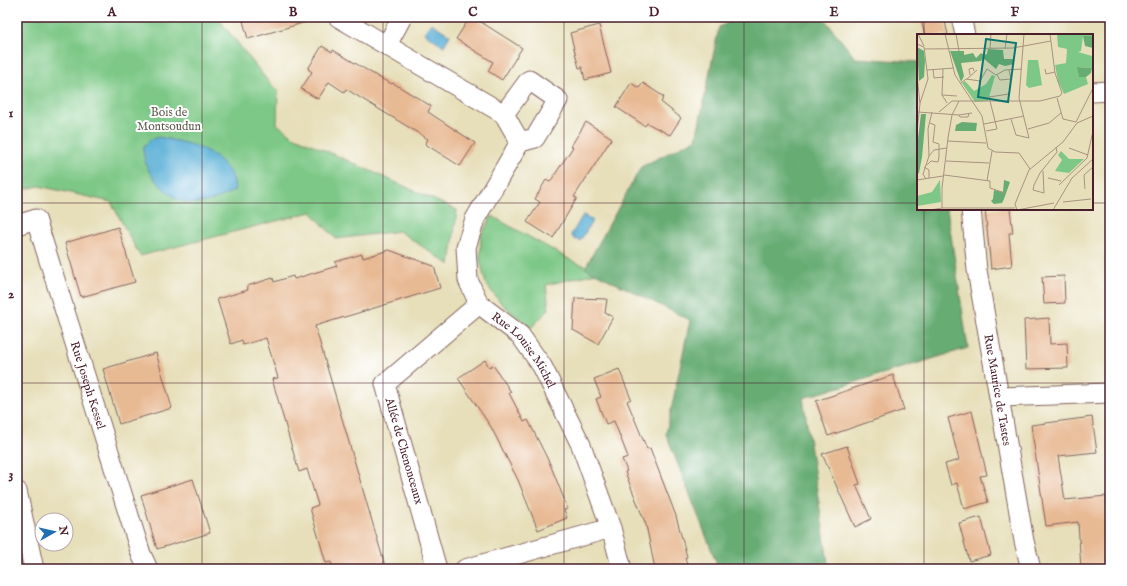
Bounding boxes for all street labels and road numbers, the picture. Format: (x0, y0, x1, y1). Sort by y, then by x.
street label: Rue Louise Michel (489, 309, 559, 391)
street label: Rue Maurice de Tastes (981, 333, 1015, 447)
street label: Rue Joseph Kessel (67, 339, 109, 432)
street label: Allée de Chenonceaux (381, 395, 426, 506)

